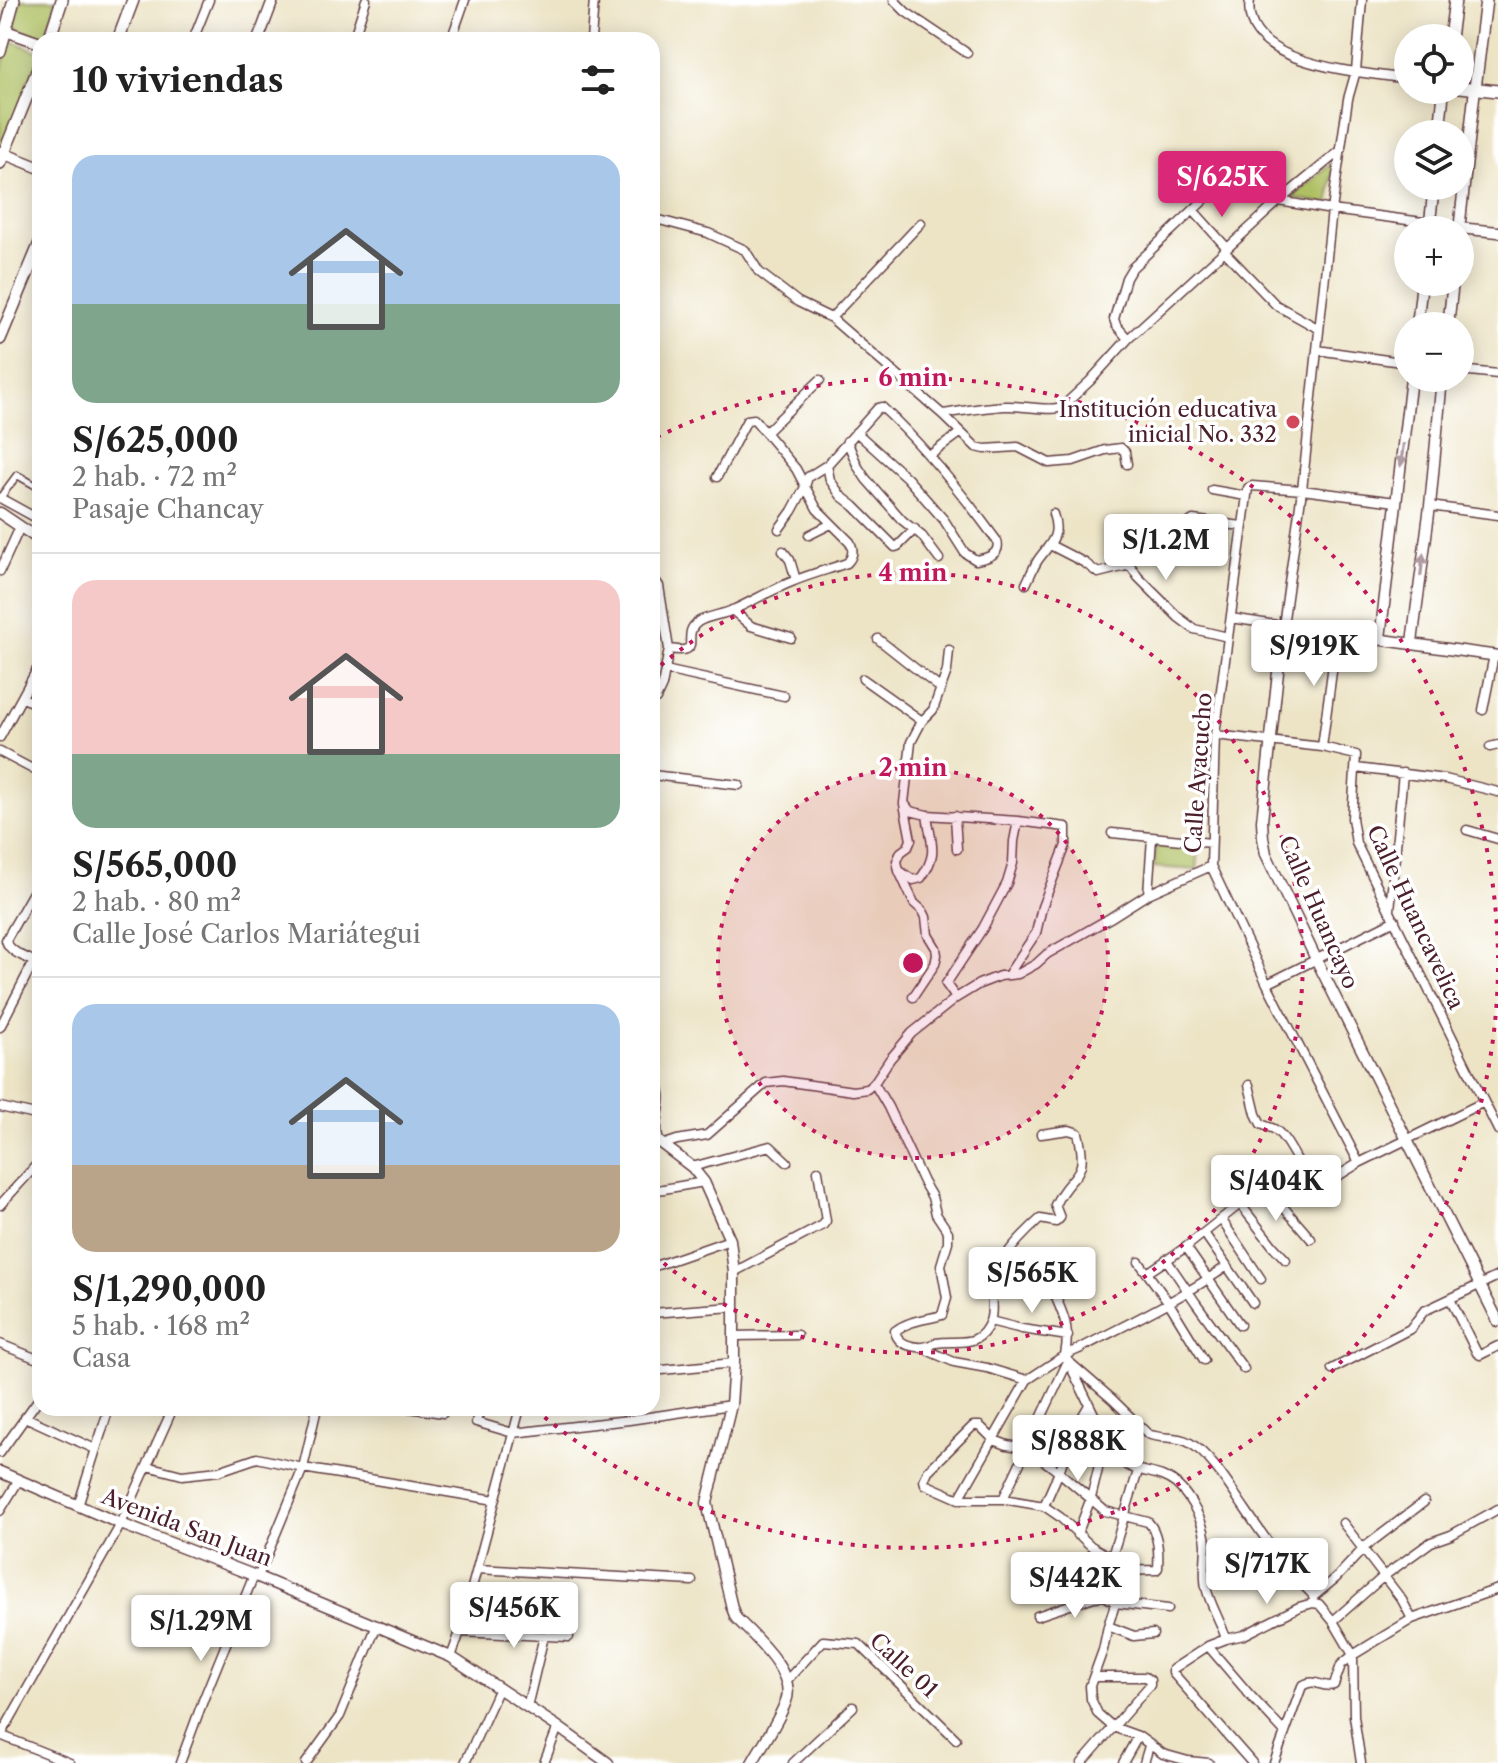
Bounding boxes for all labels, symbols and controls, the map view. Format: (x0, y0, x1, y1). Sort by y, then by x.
map controls (1394, 24, 1474, 392)
button: locate (1394, 24, 1474, 104)
icon: filters (576, 58, 620, 102)
text: 10 viviendas (72, 59, 283, 101)
button: layers (1394, 120, 1474, 200)
pin: S/625K (1157, 151, 1287, 219)
text: S/625K (1176, 161, 1268, 193)
icon: home (274, 207, 418, 351)
button: + (1394, 216, 1474, 296)
button: − (1394, 312, 1474, 392)
text: 6 min (878, 363, 948, 392)
place label: Institución educativa inicial No. 332 (1059, 396, 1277, 448)
marker: Institución educativa inicial No. 332 (1284, 413, 1302, 431)
text: S/625,000 (72, 419, 239, 461)
one-way arrow (1395, 443, 1408, 468)
text: 2 hab. · 72 m² (72, 461, 237, 493)
text: Pasaje Chancay (72, 493, 264, 525)
pin: S/1.2M (1101, 514, 1231, 582)
text: S/1.2M (1122, 524, 1210, 556)
one-way arrow (1416, 552, 1429, 577)
text: 4 min (878, 558, 948, 587)
pin: S/919K (1249, 620, 1379, 688)
text: S/919K (1269, 630, 1359, 662)
icon: home (274, 632, 418, 776)
street label: Calle Ayacucho (1179, 692, 1218, 854)
text: 2 min (878, 753, 948, 782)
street label: Calle Huancavelica (1361, 821, 1470, 1014)
street label: Calle Huancayo (1273, 831, 1364, 993)
text: S/565,000 (72, 844, 238, 886)
text: 2 hab. · 80 m² (72, 886, 241, 918)
text: Calle José Carlos Mariátegui (72, 918, 421, 950)
centre of rings (899, 949, 927, 977)
icon: home (274, 1056, 418, 1200)
pin: S/404K (1211, 1155, 1341, 1223)
text: S/404K (1229, 1165, 1323, 1197)
pin: S/565K (967, 1247, 1097, 1315)
text: S/565K (987, 1257, 1077, 1289)
text: S/1,290,000 (72, 1268, 266, 1310)
text: 5 hab. · 168 m² (72, 1310, 250, 1342)
text: Casa (72, 1342, 131, 1374)
pin: S/888K (1013, 1415, 1143, 1483)
text: S/888K (1031, 1425, 1125, 1457)
street label: Avenida San Juan (97, 1482, 276, 1572)
pin: S/717K (1202, 1538, 1332, 1606)
text: S/717K (1224, 1548, 1310, 1580)
pin: S/442K (1010, 1552, 1140, 1620)
text: S/442K (1029, 1562, 1121, 1594)
pin: S/456K (449, 1582, 579, 1650)
text: S/456K (468, 1592, 560, 1624)
pin: S/1.29M (127, 1595, 275, 1663)
text: S/1.29M (149, 1605, 253, 1637)
street label: Calle 01 (864, 1627, 943, 1704)

